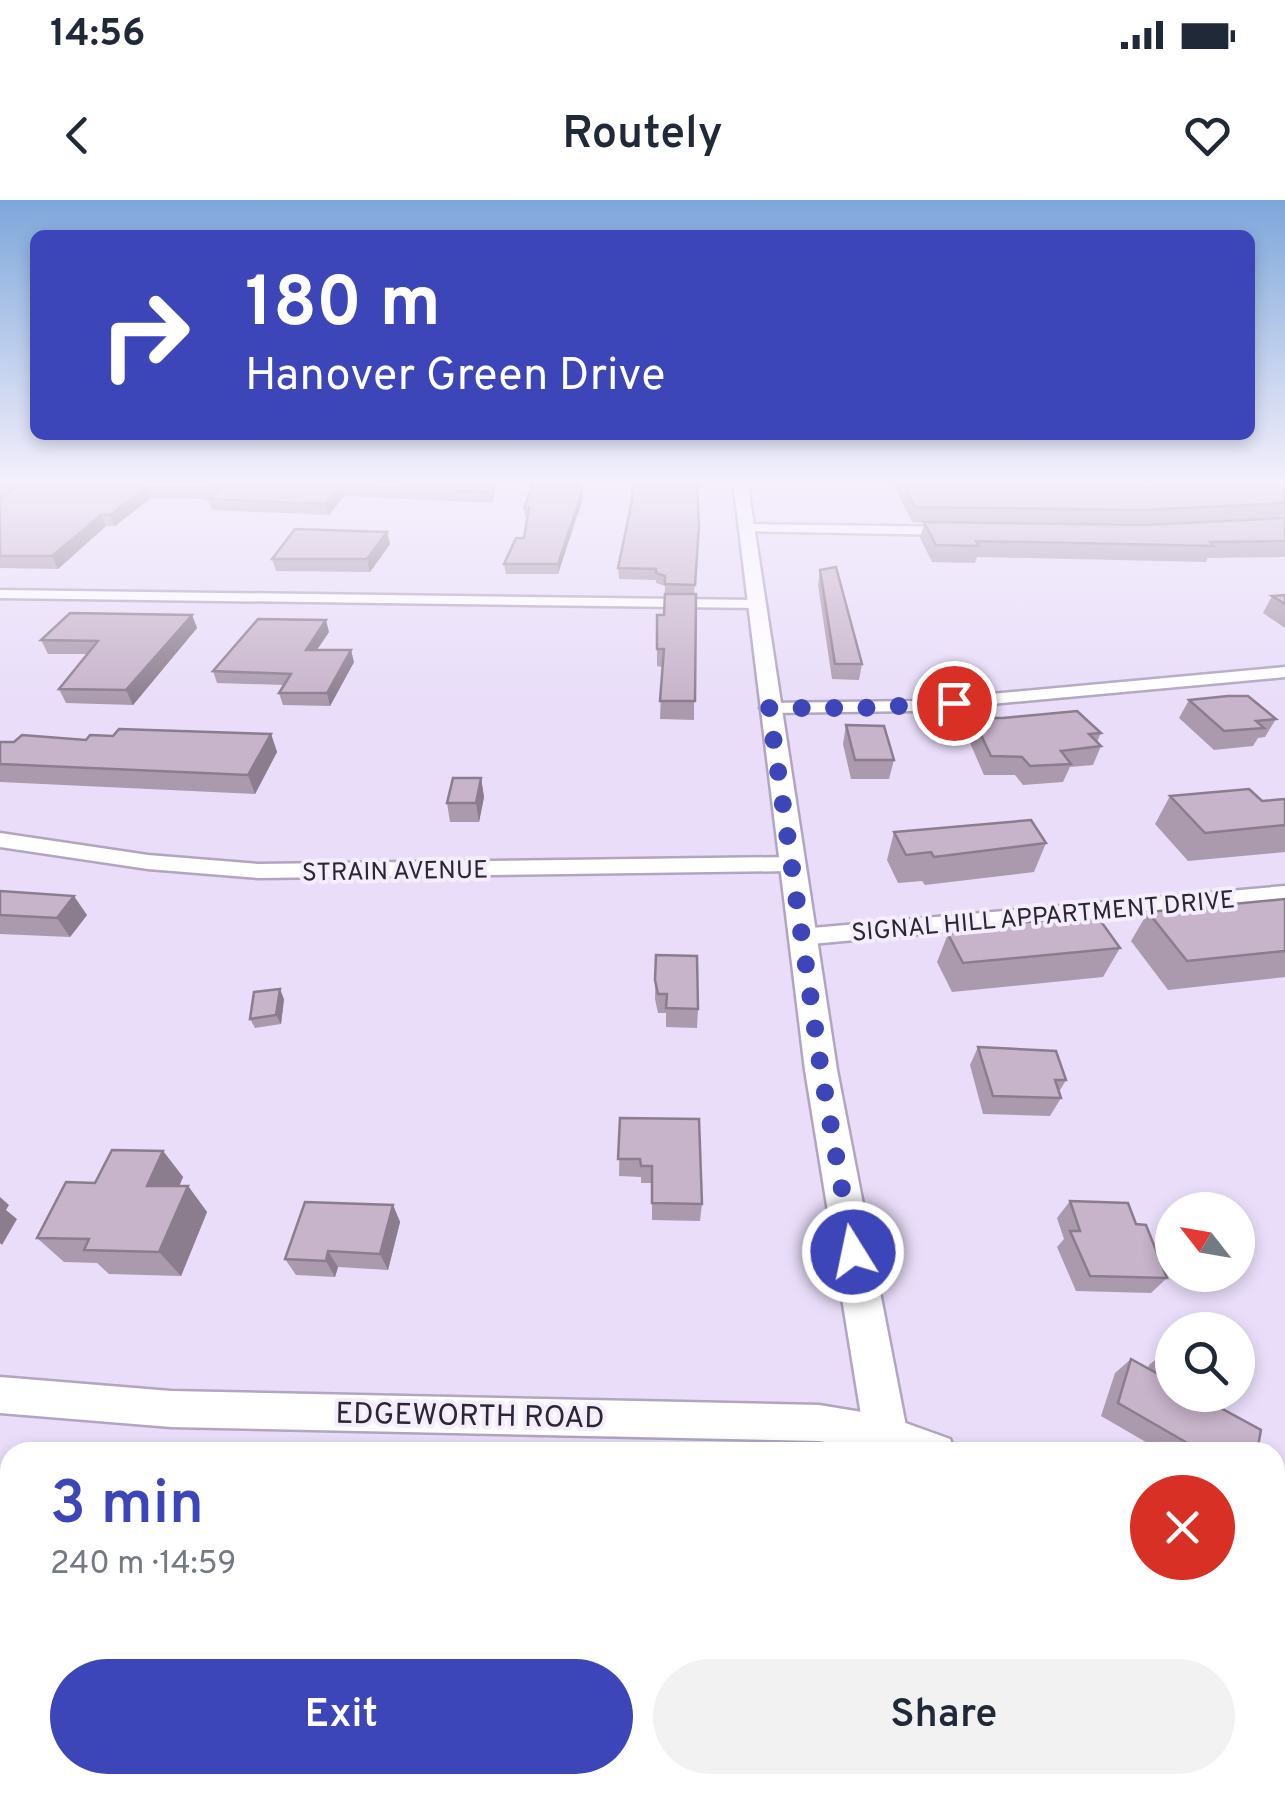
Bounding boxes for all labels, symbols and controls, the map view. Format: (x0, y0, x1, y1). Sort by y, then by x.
text: 14:56 (50, 11, 145, 60)
text: Routely (562, 107, 723, 164)
icon: back (50, 108, 105, 163)
icon: heart (1180, 108, 1235, 163)
text: 180 m (245, 262, 441, 351)
icon: right (80, 270, 210, 400)
text: Hanover Green Drive (245, 349, 665, 406)
pin (912, 661, 997, 746)
icon: arrive (927, 676, 982, 731)
street label: STRAIN AVENUE (302, 855, 488, 891)
street label: SIGNAL HILL APPARTMENT DRIVE (850, 885, 1236, 951)
north arrow (1155, 1192, 1255, 1292)
map controls (1155, 1192, 1255, 1412)
position arrow (801, 1200, 905, 1304)
button: search (1155, 1312, 1255, 1412)
street label: EDGEWORTH ROAD (335, 1397, 605, 1438)
text: 3 min (50, 1469, 204, 1545)
button: close (1130, 1475, 1235, 1580)
text: 240 m · 14:59 (50, 1545, 236, 1585)
button: Exit (50, 1659, 633, 1774)
button: Share (653, 1659, 1235, 1774)

